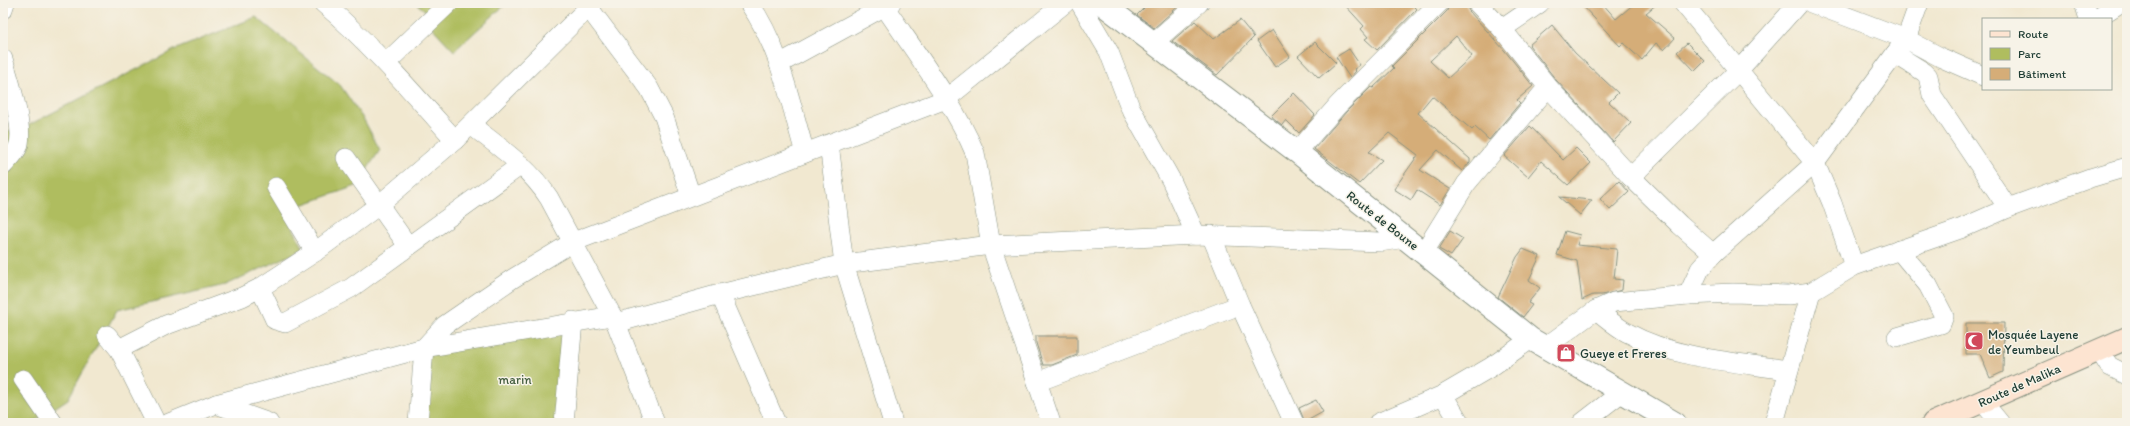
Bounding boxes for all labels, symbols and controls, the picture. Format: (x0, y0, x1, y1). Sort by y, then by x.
legend (1982, 18, 2112, 90)
text: Route (2018, 27, 2048, 41)
text: Parc (2018, 47, 2041, 61)
text: Bâtiment (2018, 67, 2067, 81)
street label: Route de Boune (1344, 188, 1422, 253)
place label: Mosquée Layene de Yeumbeul (1988, 327, 2078, 357)
mosque icon: Mosquée Layene de Yeumbeul (1963, 330, 1985, 352)
shop icon: Gueye et Freres (1555, 342, 1577, 364)
place label: Gueye et Freres (1580, 346, 1667, 361)
street label: Route de Malika (1976, 360, 2063, 410)
park label: marin (498, 372, 532, 387)

